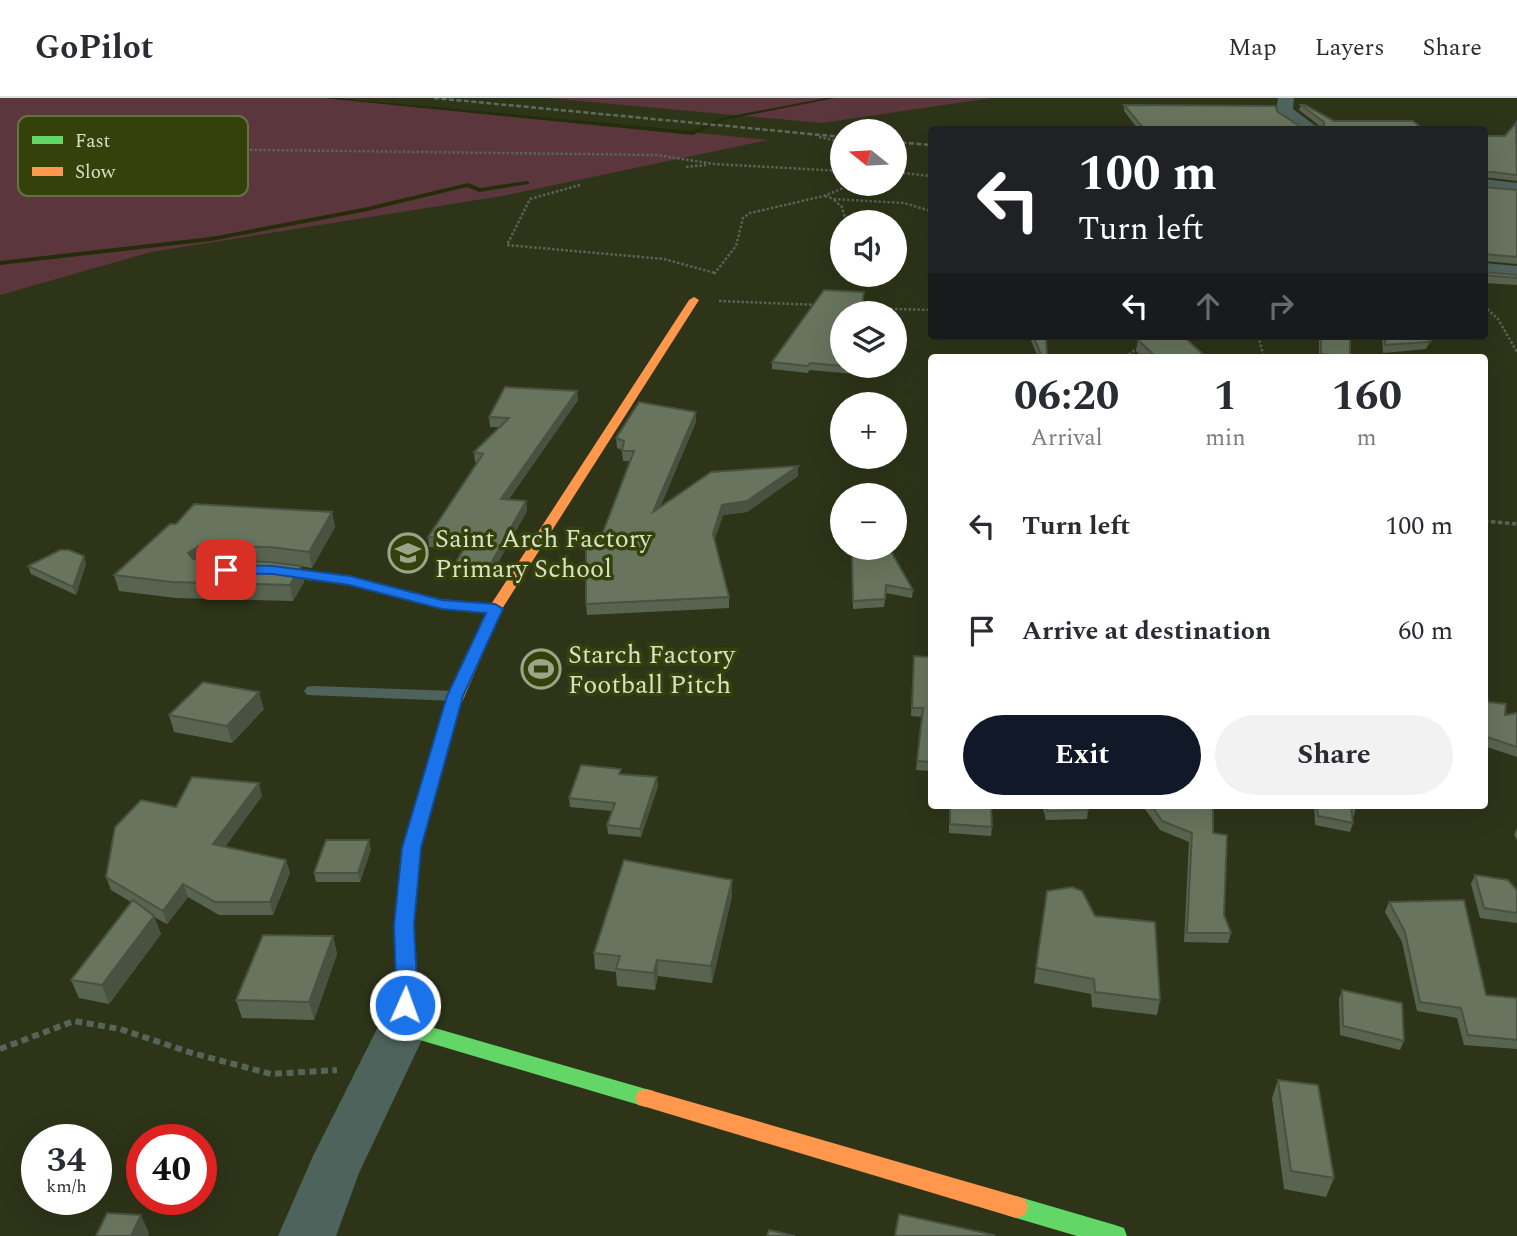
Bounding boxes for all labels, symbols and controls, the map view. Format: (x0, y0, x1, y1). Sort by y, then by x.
text: GoPilot (35, 23, 154, 73)
text: Map (1228, 30, 1277, 66)
text: Layers (1315, 30, 1385, 66)
text: Share (1423, 30, 1482, 66)
legend (18, 116, 248, 196)
north arrow (830, 119, 906, 196)
map controls (830, 119, 907, 560)
text: Fast (75, 127, 111, 156)
text: 100 m (1078, 137, 1217, 212)
icon: left (963, 154, 1054, 245)
text: Slow (75, 158, 116, 187)
text: Turn left (1078, 205, 1204, 254)
button: sound (830, 210, 907, 287)
icon: left (1116, 287, 1154, 325)
icon: ahead (1189, 287, 1227, 325)
icon: right (1262, 287, 1300, 325)
button: layers (830, 301, 907, 378)
text: 06:20 (1014, 365, 1119, 428)
text: 1 (1214, 365, 1237, 428)
text: 160 (1331, 365, 1402, 428)
button: + (830, 392, 907, 469)
text: Arrival (1031, 421, 1102, 456)
text: min (1205, 421, 1246, 456)
text: m (1357, 421, 1377, 456)
button: − (830, 483, 907, 560)
text: Turn left (1022, 506, 1130, 546)
text: 100 m (1385, 506, 1453, 546)
icon: left (963, 507, 1001, 545)
place label: Saint Arch Factory Primary School (435, 519, 653, 589)
school or university icon: Saint Arch Factory Primary School (387, 532, 429, 574)
pin (196, 540, 256, 600)
icon: arrive (207, 551, 245, 589)
text: Arrive at destination (1022, 611, 1271, 651)
text: 60 m (1398, 611, 1453, 651)
icon: arrive (963, 612, 1001, 650)
place label: Starch Factory Football Pitch (568, 635, 737, 705)
sports icon: Starch Factory Football Pitch (520, 648, 562, 690)
button: Exit (963, 715, 1201, 795)
button: Share (1215, 715, 1453, 795)
position arrow (368, 968, 442, 1042)
speed limit sign: 40 (126, 1124, 217, 1215)
text: 34 (47, 1134, 86, 1187)
text: km/h (46, 1173, 87, 1200)

